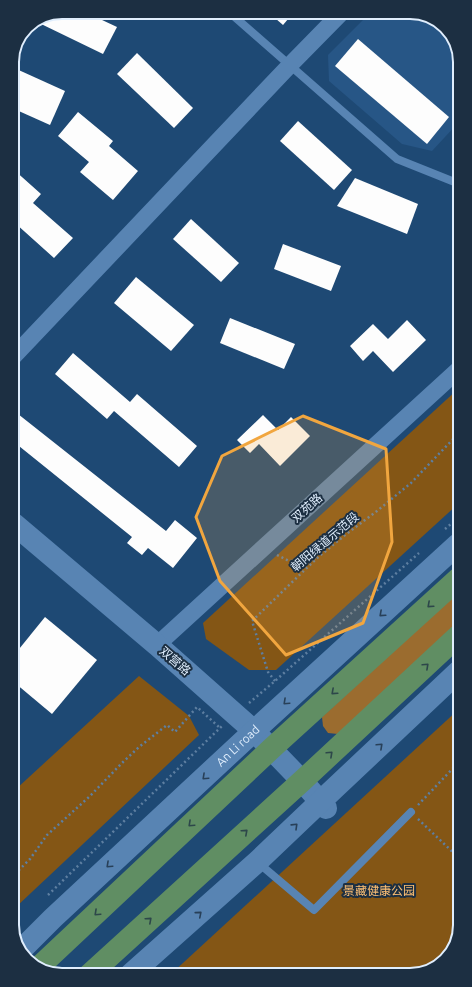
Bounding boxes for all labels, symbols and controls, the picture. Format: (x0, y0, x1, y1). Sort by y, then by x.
street label: 双苑路 (289, 491, 324, 525)
street label: 朝阳绿道示范段 (288, 510, 361, 574)
one-way arrow (427, 600, 435, 607)
one-way arrow (379, 609, 387, 617)
street label: 双营路 (157, 644, 193, 677)
one-way arrow (421, 663, 429, 671)
one-way arrow (331, 688, 338, 695)
one-way arrow (283, 697, 291, 704)
street label: An Li road (214, 722, 262, 769)
one-way arrow (375, 743, 383, 750)
one-way arrow (325, 752, 333, 759)
one-way arrow (202, 772, 210, 780)
one-way arrow (189, 819, 196, 826)
one-way arrow (290, 823, 298, 831)
one-way arrow (240, 830, 248, 837)
one-way arrow (107, 861, 114, 868)
park label: 景藏健康公园 (343, 884, 415, 897)
one-way arrow (94, 908, 102, 916)
one-way arrow (194, 911, 202, 918)
one-way arrow (144, 917, 152, 925)

